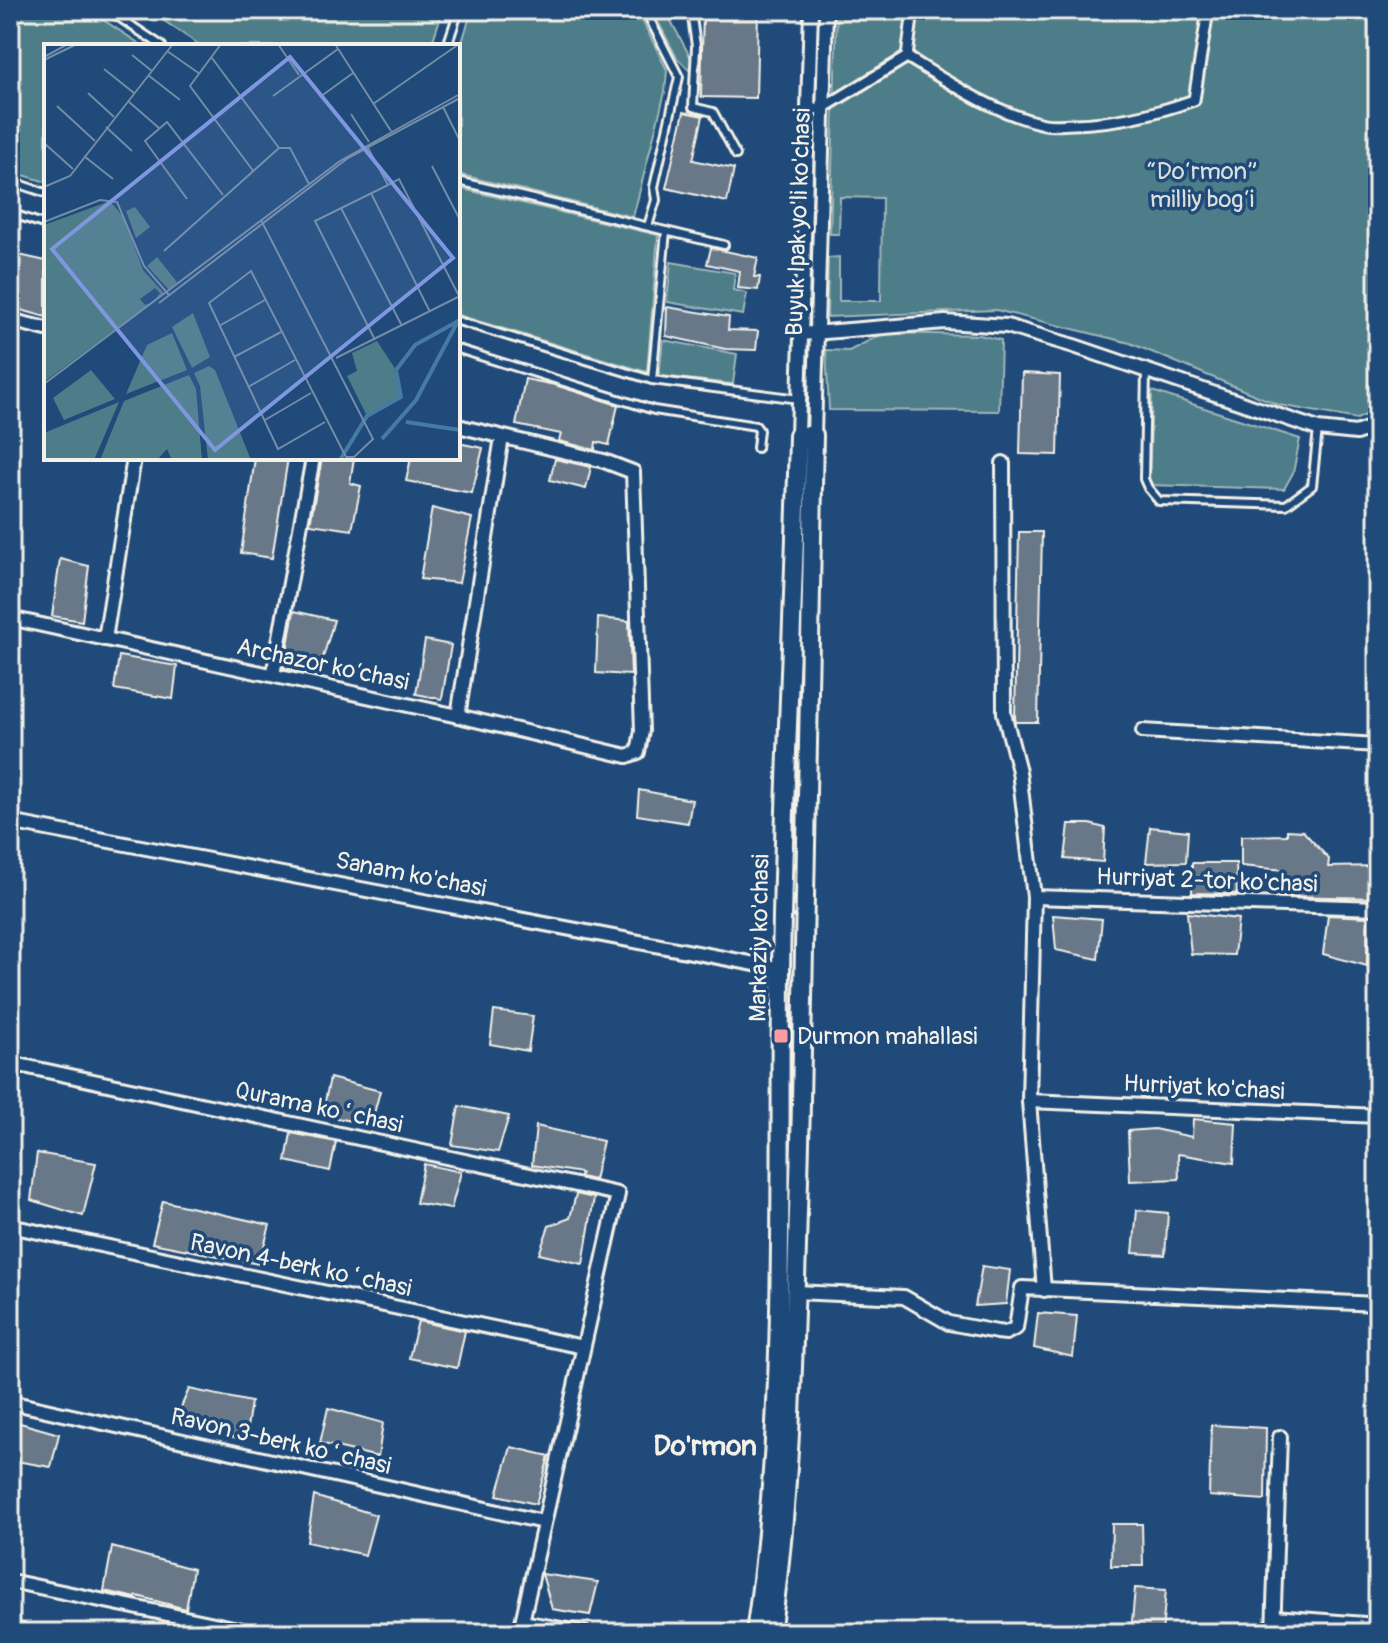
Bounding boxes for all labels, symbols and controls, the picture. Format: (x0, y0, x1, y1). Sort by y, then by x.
inset map (44, 44, 460, 460)
street label: Buyuk Ipak yo'li ko'chasi (780, 108, 817, 336)
park label: “Do‘rmon” milliy bog‘i (1147, 157, 1257, 214)
street label: Archazor ko‘chasi (234, 632, 412, 697)
street label: Sanam ko'chasi (333, 846, 489, 903)
street label: Markaziy ko'chasi (744, 854, 775, 1022)
street label: Hurriyat 2-tor ko'chasi (1096, 862, 1318, 899)
place label: Durmon mahallasi (797, 1022, 977, 1051)
marker: Durmon mahallasi (772, 1027, 790, 1045)
street label: Hurriyat ko'chasi (1123, 1069, 1285, 1106)
street label: Qurama koʻchasi (232, 1076, 406, 1139)
street label: Ravon 4-berk koʻchasi (187, 1228, 414, 1303)
street label: Ravon 3-berk koʻchasi (168, 1402, 394, 1481)
district label: Do'rmon (653, 1429, 757, 1464)

